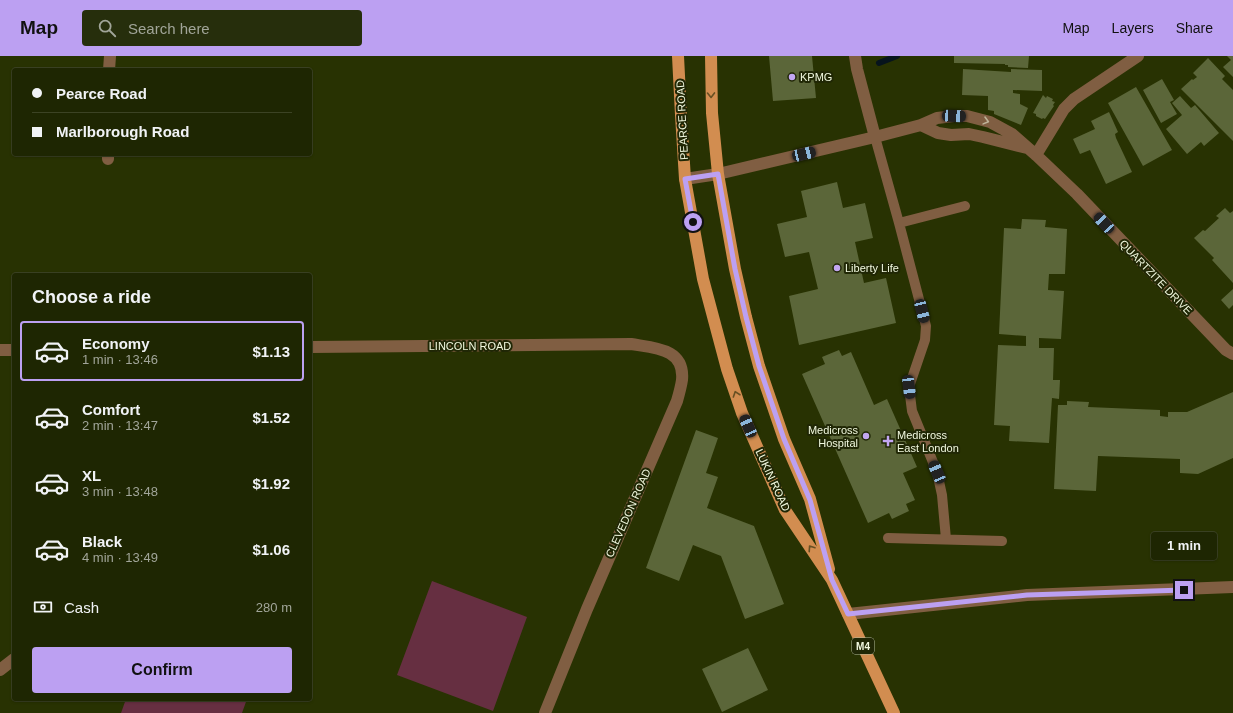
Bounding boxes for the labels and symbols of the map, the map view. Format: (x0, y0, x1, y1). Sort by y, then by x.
place label: KPMG (800, 71, 832, 83)
marker: KPMG (787, 72, 797, 82)
street label: PEARCE ROAD (674, 80, 690, 160)
one-way arrow (707, 92, 715, 98)
car (942, 109, 966, 123)
one-way arrow (982, 116, 989, 125)
car (791, 145, 817, 163)
car (1091, 210, 1117, 236)
route start (684, 213, 702, 231)
street label: QUARTZITE DRIVE (1117, 237, 1195, 317)
place label: Liberty Life (845, 262, 899, 274)
marker: Liberty Life (832, 263, 842, 273)
car (913, 298, 931, 324)
street label: LINCOLN ROAD (429, 340, 511, 352)
car (902, 374, 916, 400)
one-way arrow (732, 390, 740, 397)
car (738, 413, 758, 439)
place label: Medicross Hospital (808, 424, 858, 449)
place label: Medicross East London (897, 429, 959, 454)
marker: Medicross Hospital (861, 431, 871, 441)
marker: Medicross East London (882, 435, 894, 447)
street label: LUKIN ROAD (753, 447, 793, 513)
car (927, 459, 947, 485)
street label: CLEVEDON ROAD (603, 467, 653, 559)
callout: 1 min (1151, 532, 1217, 560)
one-way arrow (808, 545, 816, 552)
route end (1175, 581, 1193, 599)
road number: M4 (852, 638, 874, 654)

